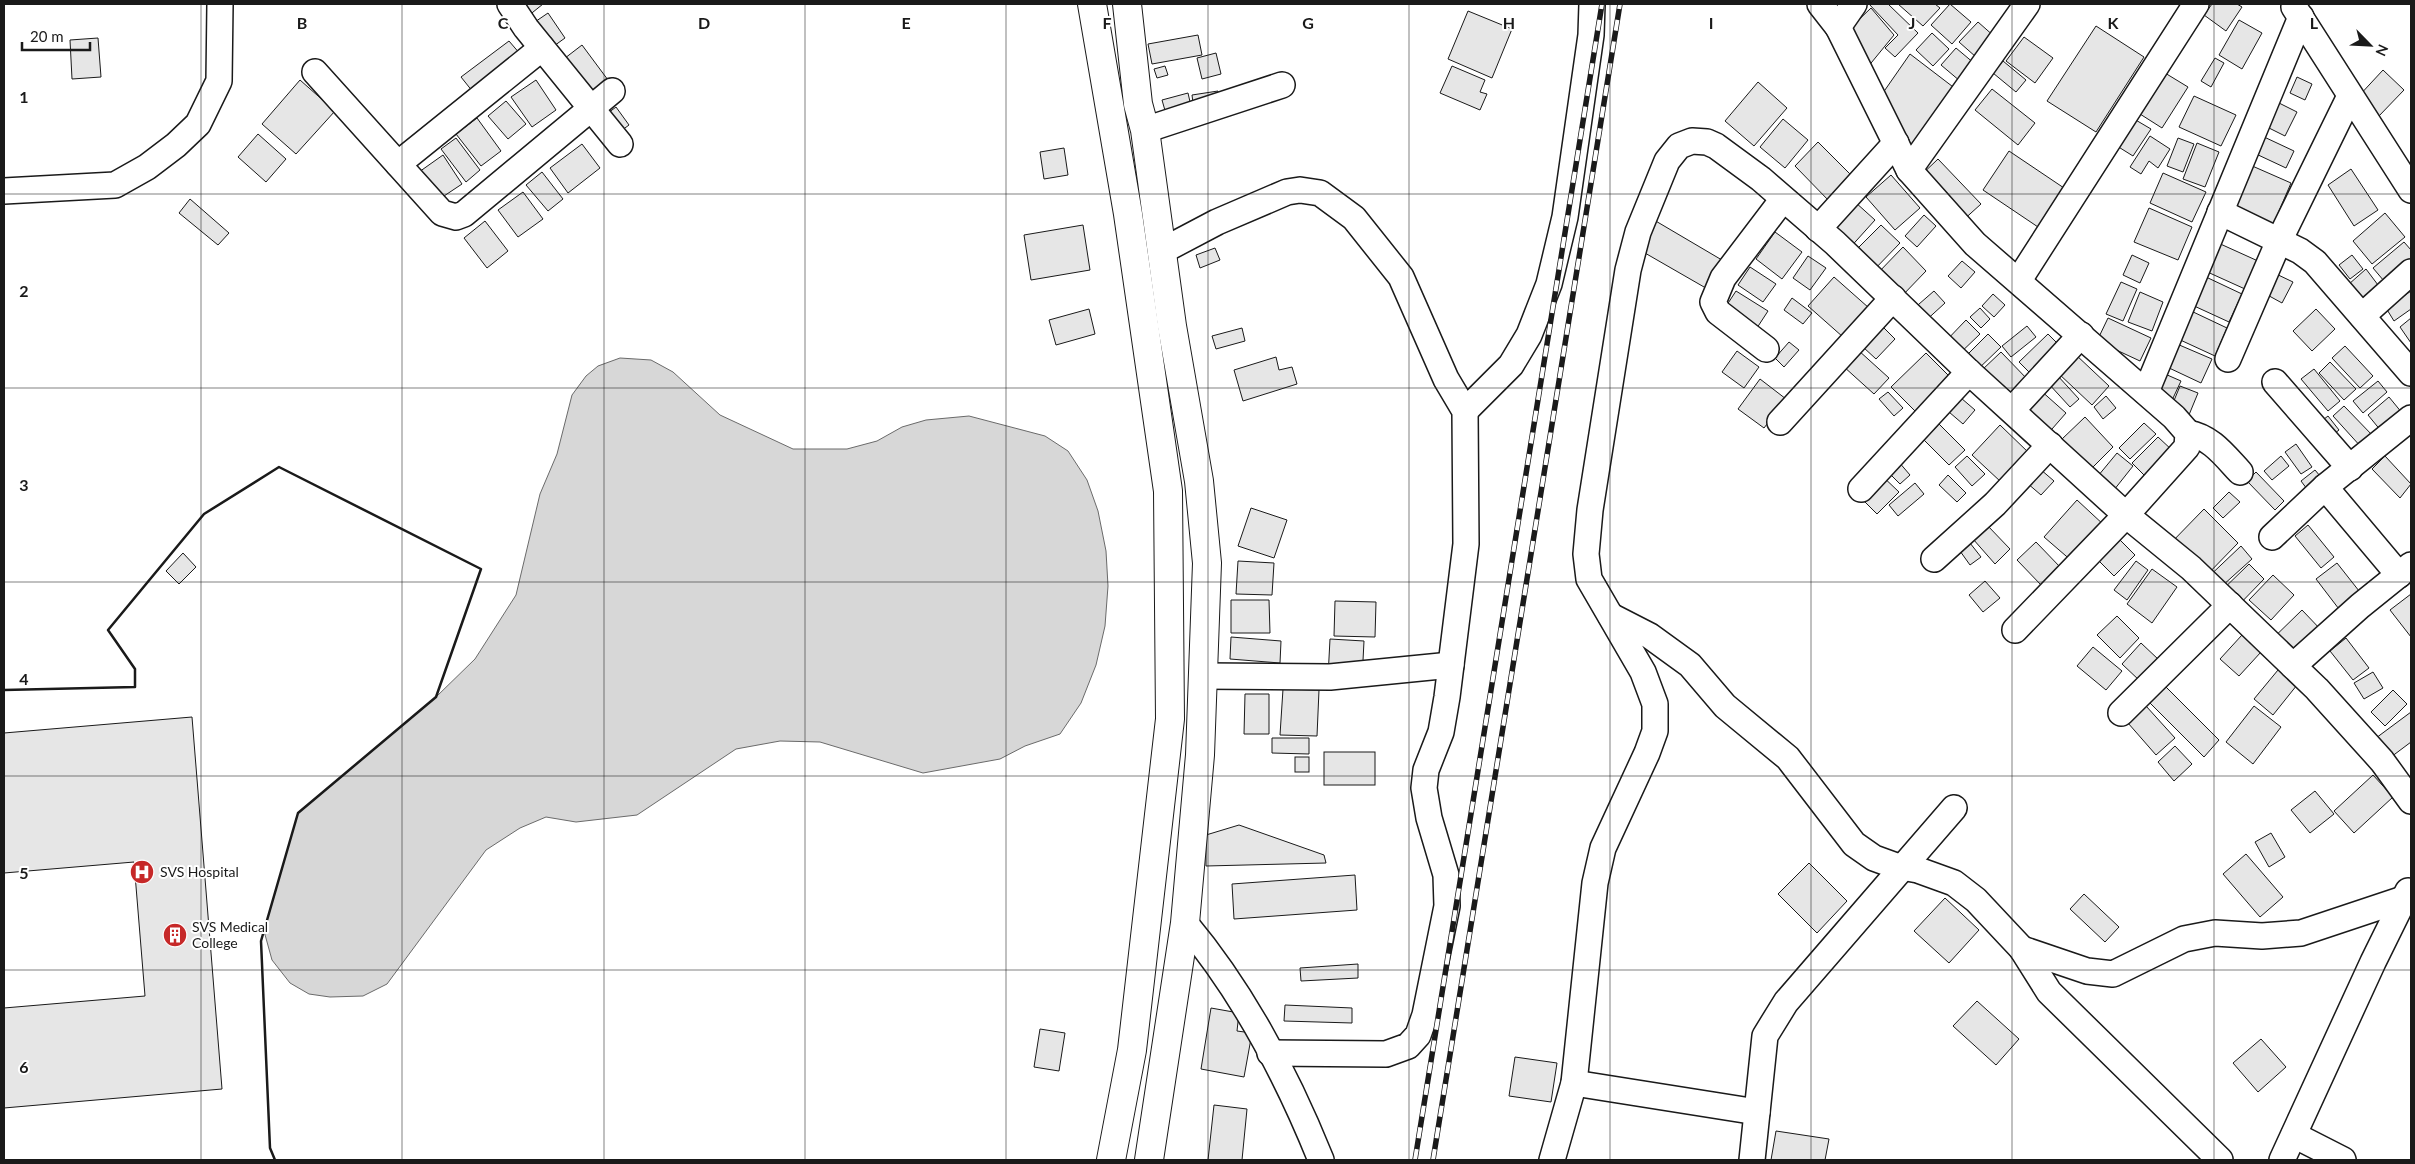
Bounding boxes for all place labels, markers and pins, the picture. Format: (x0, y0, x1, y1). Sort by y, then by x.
hospital icon: SVS Hospital (129, 859, 155, 885)
place label: SVS Hospital (160, 863, 239, 880)
place label: SVS Medical College (192, 918, 268, 951)
building icon: SVS Medical College (162, 922, 188, 948)

